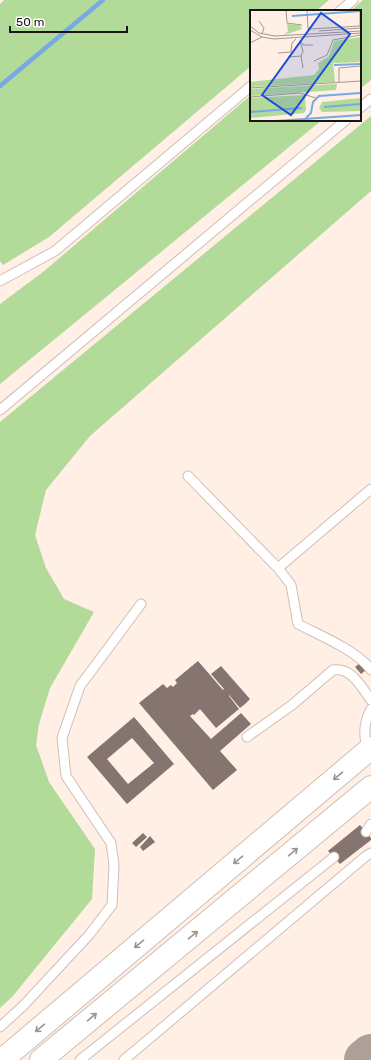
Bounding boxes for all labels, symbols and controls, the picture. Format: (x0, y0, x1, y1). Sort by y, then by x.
scale bar (10, 8, 127, 34)
inset map (250, 10, 361, 121)
text: 50 m (16, 15, 44, 29)
one-way arrow (332, 772, 343, 781)
one-way arrow (288, 847, 298, 856)
one-way arrow (233, 856, 244, 865)
one-way arrow (187, 930, 198, 939)
one-way arrow (134, 939, 144, 948)
one-way arrow (87, 1013, 98, 1022)
one-way arrow (34, 1023, 45, 1032)

